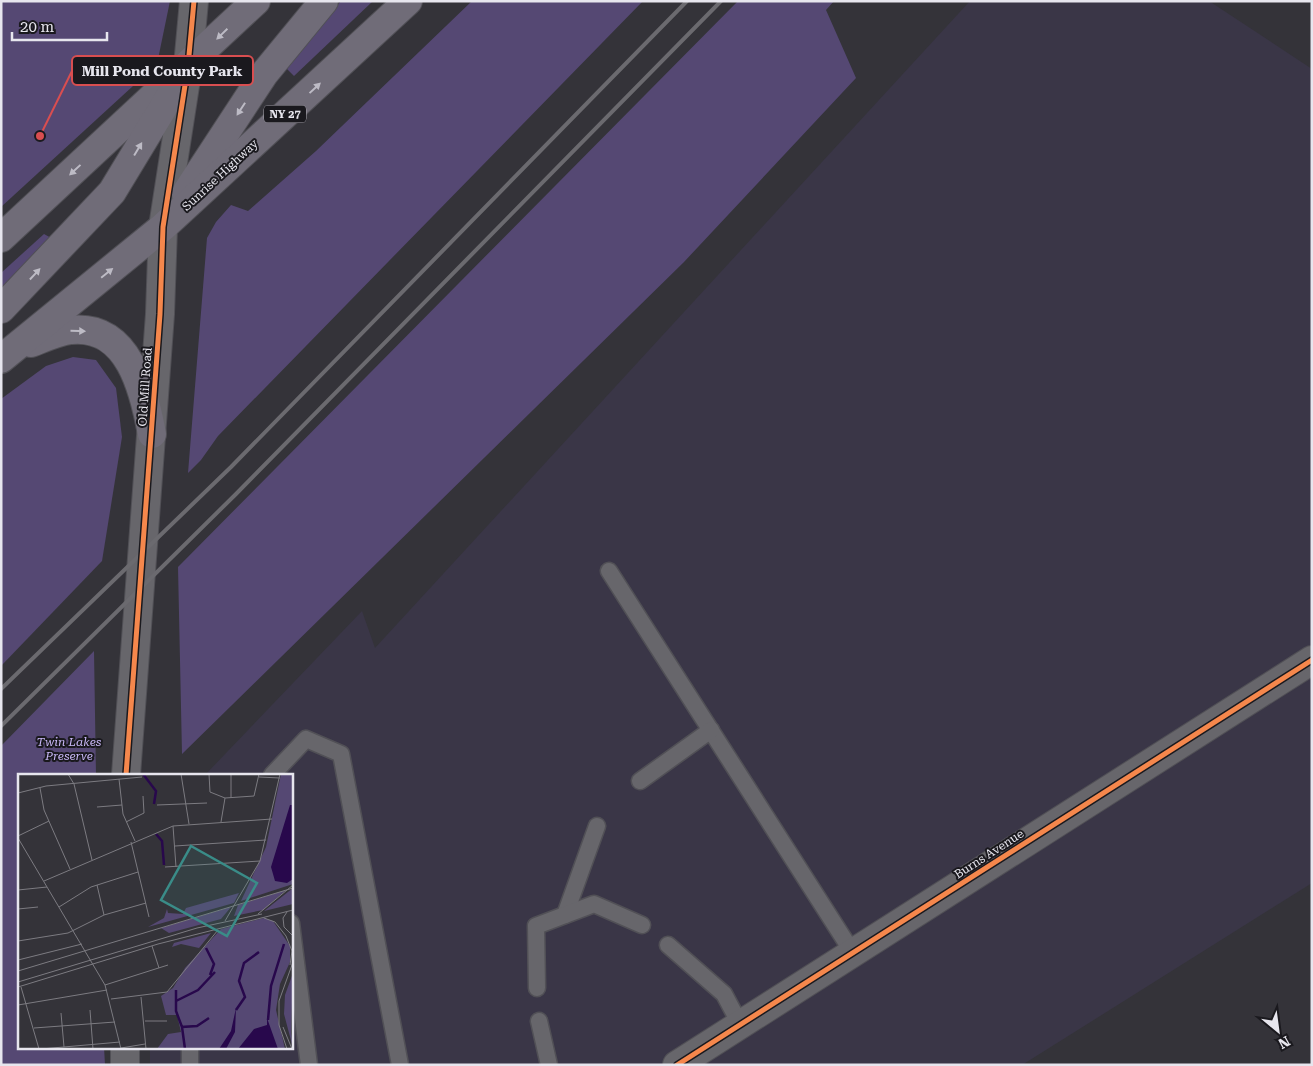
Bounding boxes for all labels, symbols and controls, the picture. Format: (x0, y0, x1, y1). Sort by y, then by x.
scale bar (12, 10, 108, 42)
text: 20 m (20, 18, 55, 36)
one-way arrow (216, 28, 228, 40)
callout: Mill Pond County Park (72, 56, 253, 85)
text: Mill Pond County Park (82, 63, 243, 79)
one-way arrow (308, 82, 321, 93)
one-way arrow (236, 102, 246, 115)
road number: NY 27 (264, 106, 306, 122)
street label: Sunrise Highway (179, 136, 261, 214)
one-way arrow (133, 143, 142, 156)
one-way arrow (69, 164, 81, 176)
one-way arrow (29, 268, 41, 280)
one-way arrow (100, 268, 113, 279)
one-way arrow (70, 327, 86, 335)
street label: Old Mill Road (135, 347, 155, 427)
park label: Twin Lakes Preserve (37, 735, 102, 763)
inset map (18, 774, 292, 1048)
street label: Burns Avenue (952, 826, 1027, 882)
north arrow (1253, 1006, 1303, 1056)
text: N (1276, 1033, 1293, 1052)

